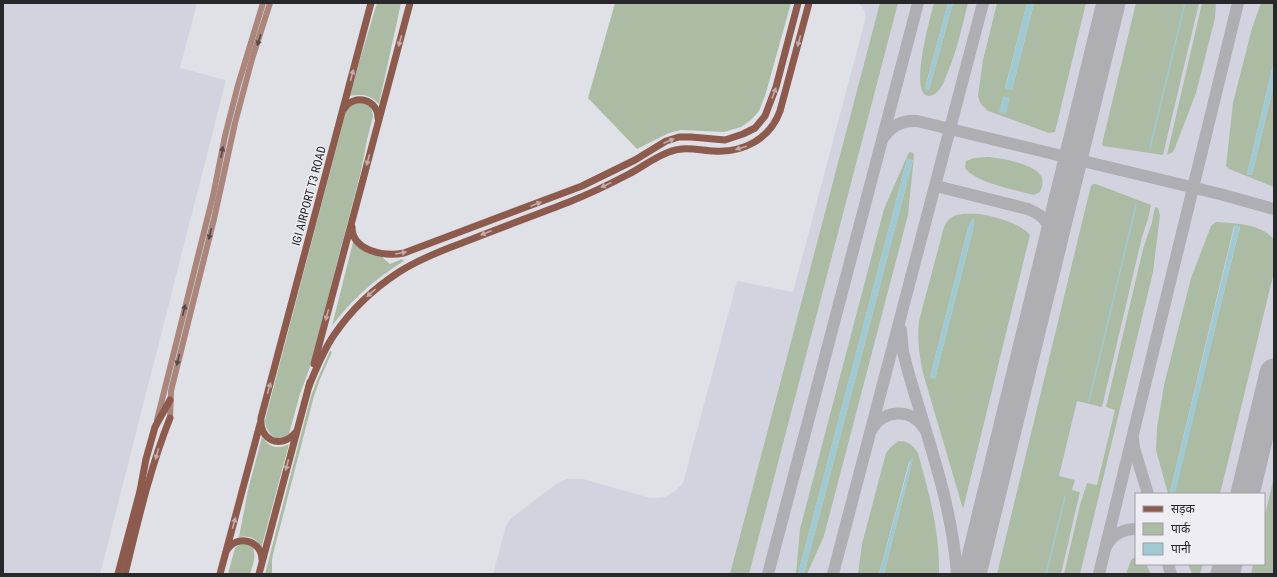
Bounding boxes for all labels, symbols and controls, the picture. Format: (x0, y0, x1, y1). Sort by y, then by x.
one-way arrow (255, 35, 261, 47)
one-way arrow (397, 35, 403, 47)
one-way arrow (796, 35, 802, 47)
one-way arrow (349, 69, 355, 81)
one-way arrow (771, 86, 777, 98)
one-way arrow (663, 138, 674, 144)
one-way arrow (219, 145, 225, 158)
street label: IGI AIRPORT T3 ROAD (289, 145, 329, 247)
one-way arrow (734, 145, 746, 151)
one-way arrow (365, 154, 371, 166)
one-way arrow (601, 182, 612, 188)
one-way arrow (531, 200, 543, 206)
one-way arrow (206, 228, 212, 240)
one-way arrow (479, 231, 491, 237)
one-way arrow (395, 250, 407, 256)
one-way arrow (366, 288, 376, 298)
one-way arrow (182, 304, 188, 316)
one-way arrow (324, 309, 330, 322)
one-way arrow (175, 354, 181, 366)
one-way arrow (267, 382, 273, 394)
one-way arrow (154, 449, 160, 461)
one-way arrow (284, 459, 290, 471)
legend (1135, 493, 1265, 565)
text: सड़क (1171, 502, 1196, 516)
one-way arrow (231, 516, 237, 529)
text: पार्क (1171, 522, 1191, 536)
text: पानी (1171, 541, 1192, 556)

